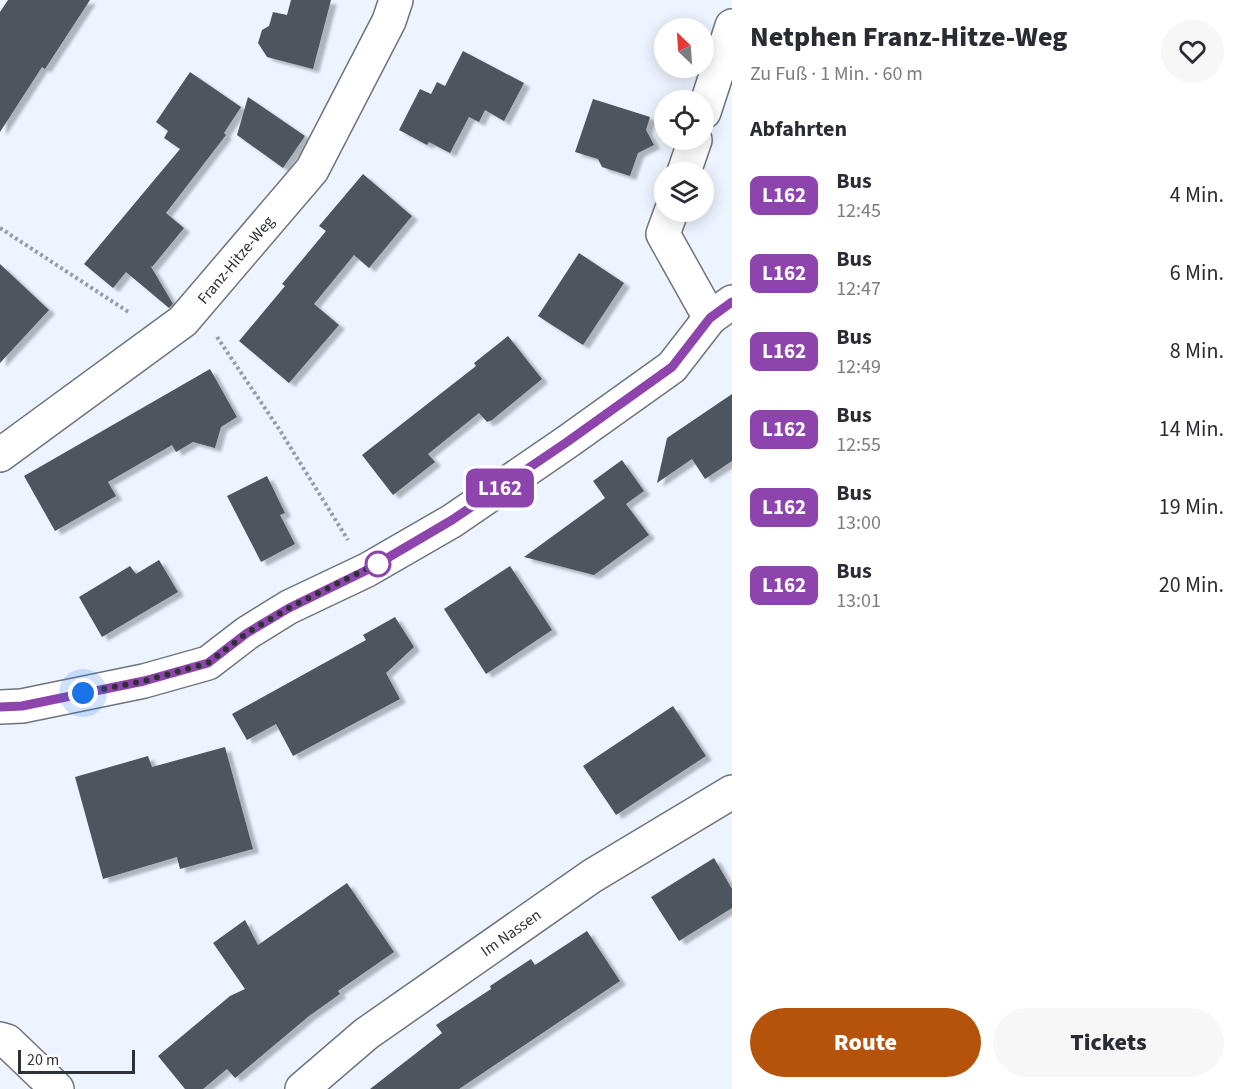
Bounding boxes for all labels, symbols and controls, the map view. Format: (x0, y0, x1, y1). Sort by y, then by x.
text: Netphen Franz-Hitze-Weg (750, 17, 1067, 57)
north arrow (654, 18, 714, 78)
map controls (654, 18, 714, 222)
button: heart (1161, 20, 1224, 83)
text: Zu Fuß · 1 Min. · 60 m (750, 60, 923, 88)
button: locate (654, 90, 714, 150)
text: Abfahrten (750, 113, 847, 145)
button: layers (654, 162, 714, 222)
text: Bus (836, 165, 872, 197)
text: 4 Min. (1170, 179, 1224, 211)
text: L162 (762, 180, 806, 210)
text: 12:45 (836, 197, 881, 225)
street label: Franz-Hitze-Weg (193, 211, 279, 309)
text: Bus (836, 243, 872, 275)
text: 6 Min. (1170, 257, 1224, 289)
text: L162 (762, 258, 806, 288)
text: 12:47 (836, 275, 881, 303)
text: Bus (836, 321, 872, 353)
text: 8 Min. (1170, 335, 1224, 367)
text: L162 (762, 336, 806, 366)
text: 12:49 (836, 353, 881, 381)
text: Bus (836, 399, 872, 431)
text: 14 Min. (1159, 413, 1224, 445)
text: L162 (762, 414, 806, 444)
text: 12:55 (836, 431, 881, 459)
line badge: L162 (458, 468, 542, 508)
text: L162 (478, 473, 522, 503)
text: Bus (836, 477, 872, 509)
text: 19 Min. (1159, 491, 1224, 523)
text: L162 (762, 492, 806, 522)
text: 13:00 (836, 509, 881, 537)
unlabelled marker (365, 551, 391, 577)
text: Bus (836, 555, 872, 587)
text: 20 Min. (1159, 569, 1224, 601)
text: L162 (762, 570, 806, 600)
text: 13:01 (836, 587, 881, 615)
your location (68, 678, 98, 708)
street label: Im Nassen (476, 904, 546, 962)
button: Route (750, 1008, 981, 1077)
button: Tickets (993, 1008, 1224, 1077)
scale bar (18, 1047, 135, 1074)
text: 20 m (27, 1049, 59, 1071)

